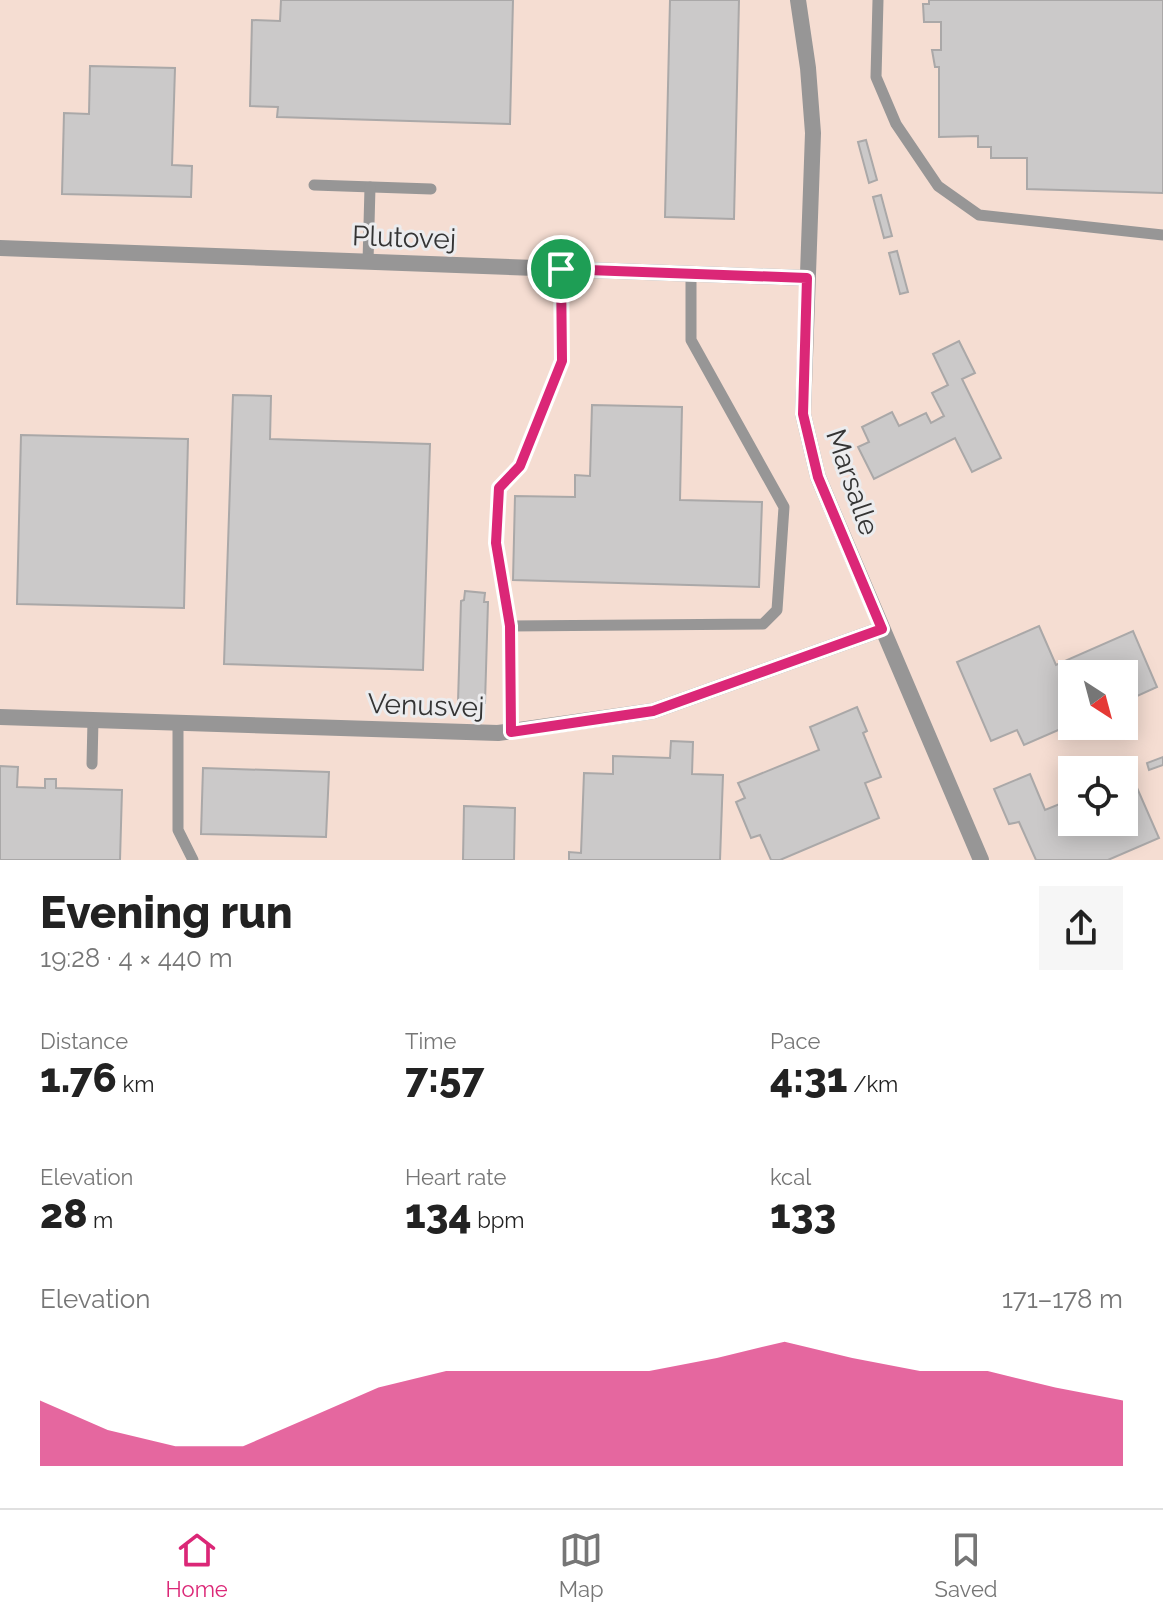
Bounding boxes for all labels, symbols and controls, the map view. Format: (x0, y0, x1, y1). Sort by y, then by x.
street label: Plutovej (351, 219, 457, 256)
pin (527, 235, 595, 303)
icon: arrive (539, 247, 583, 291)
street label: Marsalle (819, 425, 886, 540)
north arrow (1058, 660, 1138, 740)
map controls (1058, 660, 1138, 836)
street label: Venusvej (367, 687, 485, 724)
button: locate (1058, 756, 1138, 836)
button: share (1039, 886, 1123, 970)
text: Evening run (40, 887, 293, 938)
text: 19:28 · 4 × 440 m (40, 943, 233, 973)
text: Distance (40, 1028, 128, 1054)
text: Time (405, 1028, 456, 1054)
text: Pace (770, 1028, 820, 1054)
text: 1.76 (40, 1054, 117, 1101)
text: 7:57 (405, 1054, 484, 1101)
text: 4:31 (770, 1054, 848, 1101)
text: km (117, 1071, 154, 1097)
text: /km (848, 1071, 898, 1097)
text: Elevation (40, 1164, 133, 1190)
text: Heart rate (405, 1164, 506, 1190)
text: kcal (770, 1164, 811, 1190)
text: 28 (40, 1190, 87, 1237)
text: 134 (405, 1190, 472, 1237)
text: 133 (770, 1190, 836, 1237)
text: m (87, 1207, 113, 1233)
text: bpm (472, 1207, 525, 1233)
text: Elevation (40, 1284, 150, 1314)
text: 171–178 m (1002, 1284, 1123, 1314)
tab: Home (166, 1528, 228, 1602)
tab: Map (559, 1528, 604, 1602)
tab: Saved (935, 1528, 997, 1602)

